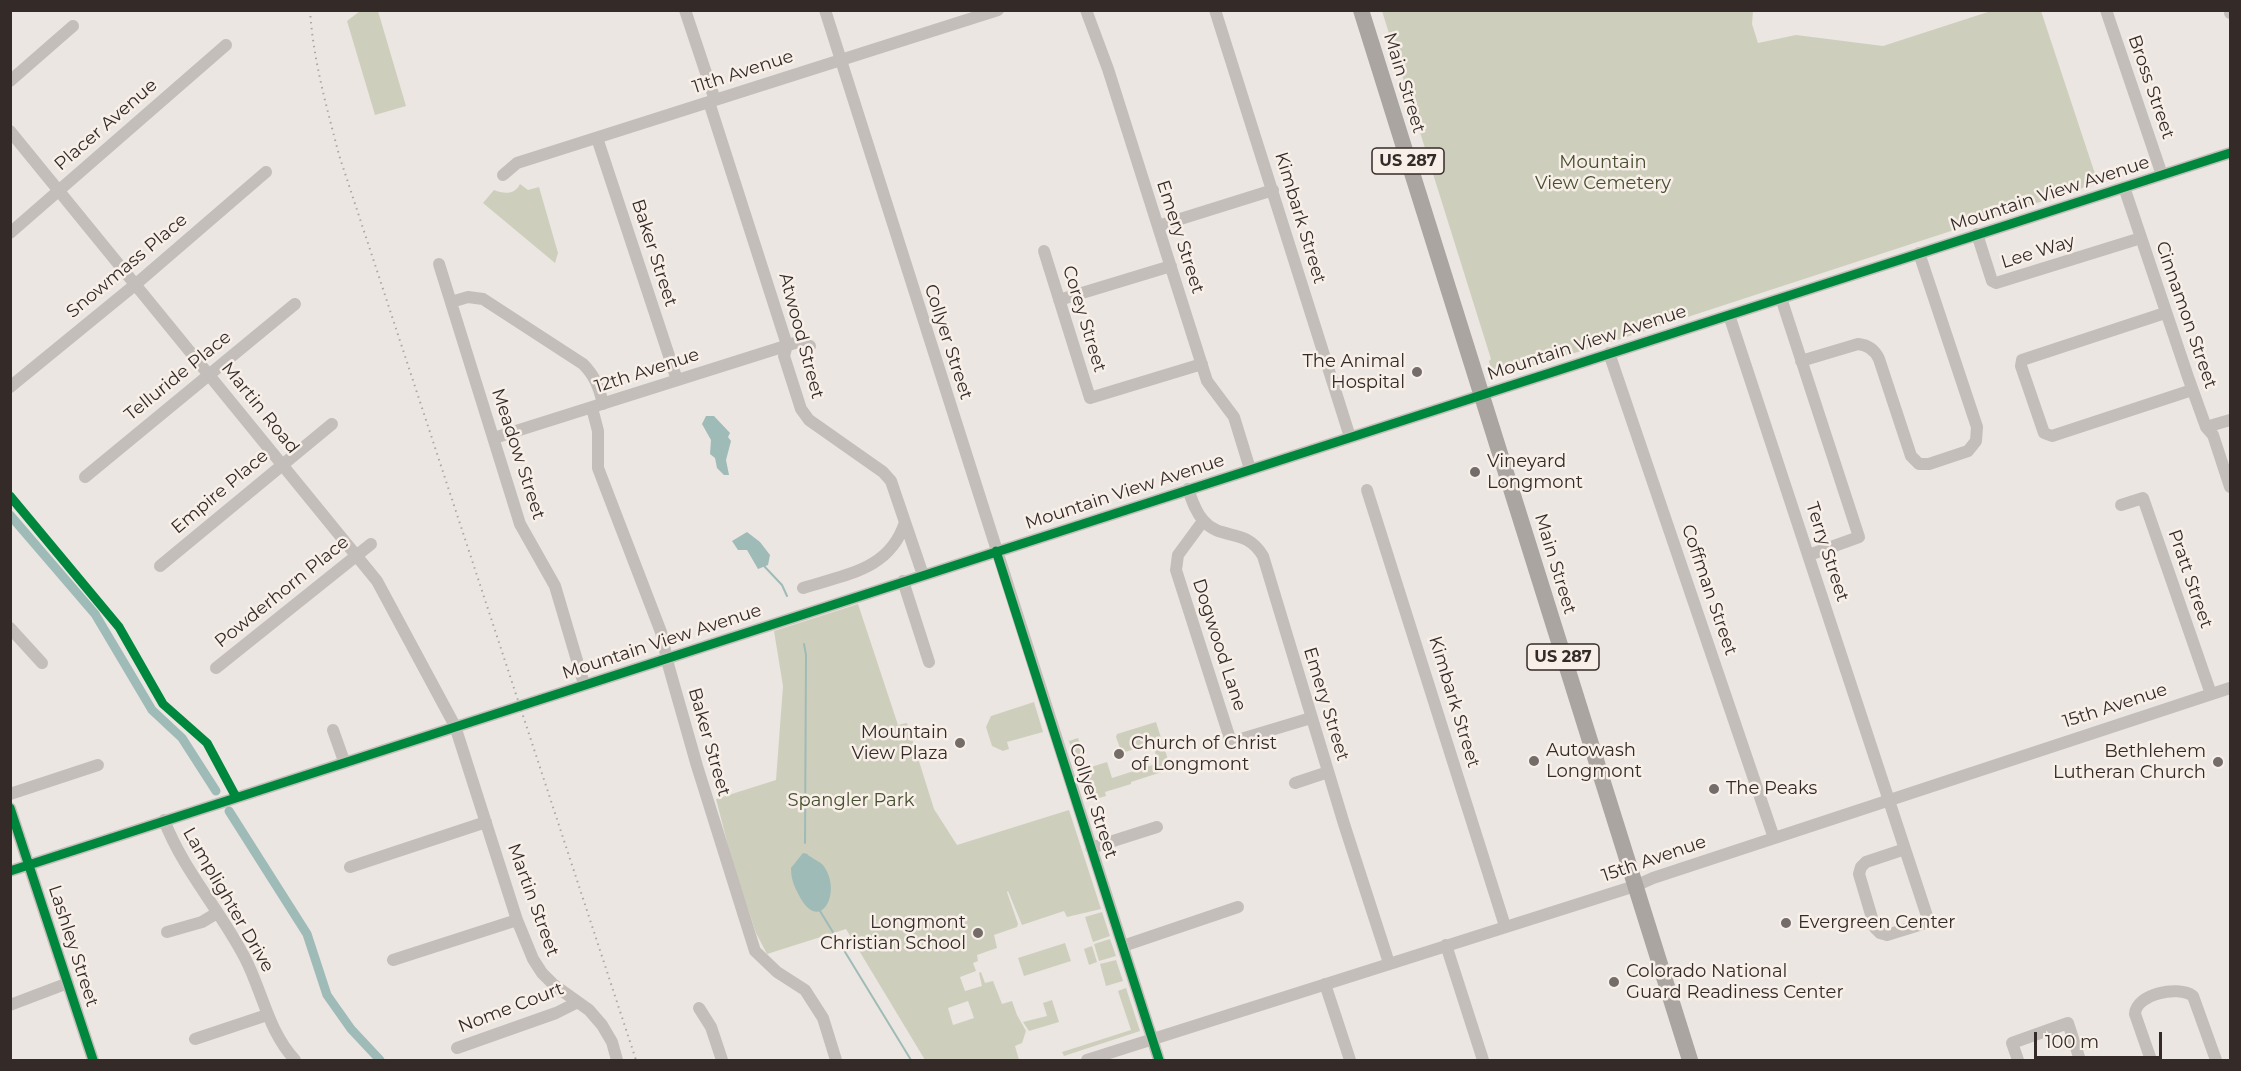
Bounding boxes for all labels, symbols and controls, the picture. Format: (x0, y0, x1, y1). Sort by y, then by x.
street label: Main Street (1378, 30, 1430, 136)
street label: Bross Street (2123, 32, 2179, 142)
street label: 11th Avenue (690, 45, 796, 99)
street label: Placer Avenue (50, 75, 162, 175)
road number: US 287 (1372, 148, 1444, 174)
street label: Kimbark Street (1270, 150, 1330, 286)
park label: Mountain View Cemetery (1535, 152, 1671, 195)
street label: Mountain View Avenue (1948, 152, 2152, 236)
street label: Emery Street (1151, 178, 1209, 296)
street label: Baker Street (626, 196, 682, 310)
street label: Snowmass Place (62, 209, 192, 323)
street label: Lee Way (1999, 231, 2077, 273)
street label: Cinnamon Street (2151, 239, 2221, 391)
street label: Corey Street (1058, 263, 1110, 375)
street label: Atwood Street (774, 271, 828, 401)
street label: Collyer Street (919, 282, 977, 402)
street label: Mountain View Avenue (1485, 301, 1689, 385)
street label: Telluride Place (120, 326, 236, 426)
street label: 12th Avenue (592, 344, 702, 398)
place label: The Animal Hospital (1302, 351, 1405, 394)
street label: Martin Road (217, 358, 303, 458)
marker: The Animal Hospital (1410, 365, 1424, 379)
street label: Meadow Street (487, 386, 549, 522)
street label: Empire Place (167, 445, 273, 539)
street label: Mountain View Avenue (1023, 450, 1227, 534)
place label: Vineyard Longmont (1487, 451, 1583, 494)
marker: Vineyard Longmont (1468, 465, 1482, 479)
street label: Terry Street (1801, 500, 1853, 604)
street label: Main Street (1529, 511, 1581, 617)
street label: Coffman Street (1677, 522, 1741, 658)
street label: Pratt Street (2163, 527, 2217, 631)
street label: Powderhorn Place (211, 531, 353, 653)
street label: Dogwood Lane (1187, 576, 1251, 714)
street label: Mountain View Avenue (560, 600, 764, 684)
street label: Kimbark Street (1424, 634, 1484, 770)
street label: Emery Street (1298, 644, 1354, 764)
road number: US 287 (1527, 644, 1599, 670)
street label: 15th Avenue (2060, 679, 2170, 733)
street label: Baker Street (683, 685, 735, 799)
place label: Mountain View Plaza (851, 722, 948, 764)
place label: Church of Christ of Longmont (1131, 733, 1277, 776)
marker: Mountain View Plaza (953, 736, 967, 750)
place label: Autowash Longmont (1546, 740, 1642, 783)
street label: Collyer Street (1064, 741, 1122, 861)
place label: Bethlehem Lutheran Church (2053, 741, 2206, 783)
marker: Church of Christ of Longmont (1112, 747, 1126, 761)
marker: Autowash Longmont (1527, 754, 1541, 768)
marker: Bethlehem Lutheran Church (2211, 755, 2225, 769)
place label: The Peaks (1726, 778, 1817, 800)
marker: The Peaks (1707, 782, 1721, 796)
park label: Spangler Park (787, 790, 915, 812)
street label: Lamplighter Drive (178, 824, 278, 976)
street label: 15th Avenue (1599, 831, 1709, 887)
street label: Martin Street (503, 841, 563, 959)
street label: Lashley Street (43, 882, 103, 1010)
place label: Longmont Christian School (820, 912, 966, 954)
place label: Evergreen Center (1798, 912, 1956, 934)
marker: Evergreen Center (1779, 916, 1793, 930)
marker: Longmont Christian School (971, 926, 985, 940)
place label: Colorado National Guard Readiness Center (1626, 961, 1844, 1004)
marker: Colorado National Guard Readiness Center (1607, 975, 1621, 989)
street label: Nome Court (455, 978, 567, 1038)
scale bar (2037, 1020, 2164, 1058)
text: 100 m (2045, 1031, 2099, 1053)

